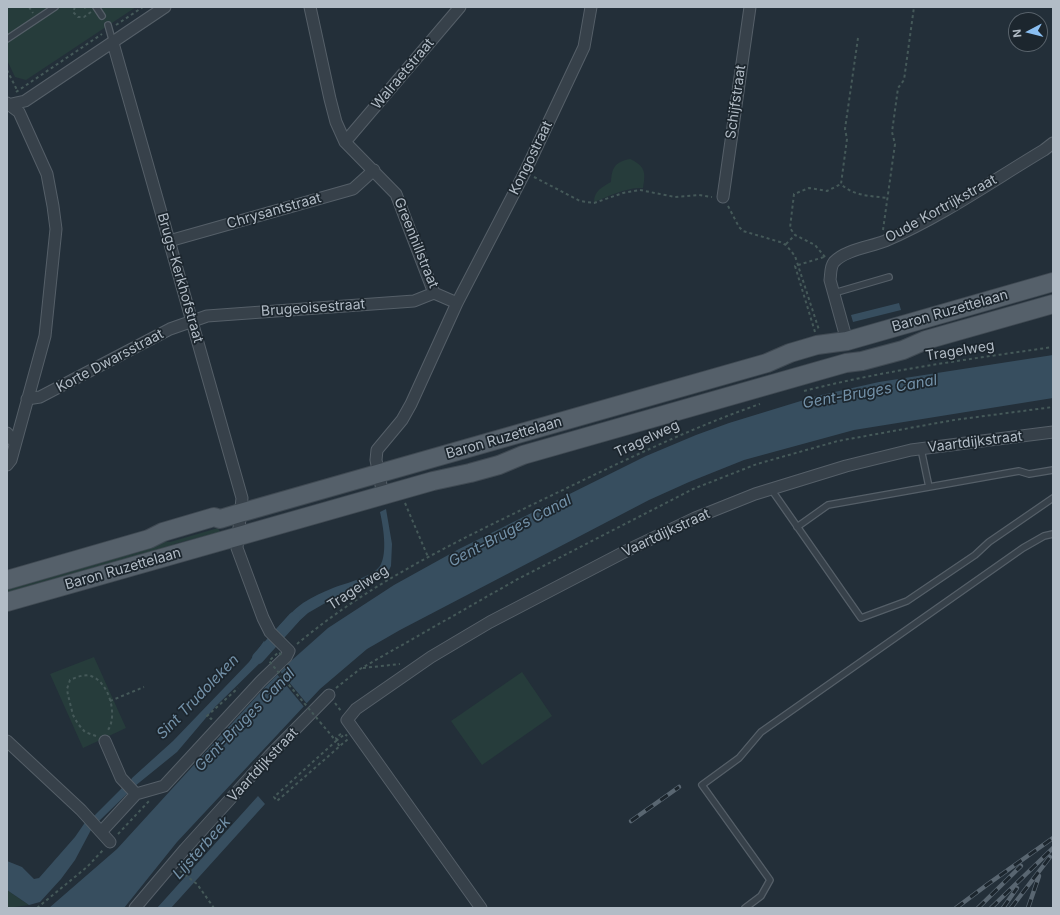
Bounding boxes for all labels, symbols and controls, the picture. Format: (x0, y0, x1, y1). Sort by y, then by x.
north arrow (1008, 12, 1048, 52)
text: N (1010, 28, 1025, 38)
street label: Walraetstraat (368, 35, 438, 113)
street label: Schijfstraat (723, 64, 749, 140)
street label: Kongostraat (506, 118, 556, 198)
street label: Oude Kortrijkstraat (882, 171, 1000, 247)
street label: Chrysantstraat (225, 190, 323, 232)
street label: Greenhillstraat (390, 195, 442, 291)
street label: Brugs-Kerkhofstraat (153, 211, 207, 345)
street label: Baron Ruzettelaan (890, 286, 1010, 336)
street label: Brugeoisestraat (260, 296, 366, 320)
street label: Korte Dwarsstraat (54, 326, 166, 396)
street label: Tragelweg (924, 337, 996, 365)
water label: Gent-Bruges Canal (801, 371, 939, 413)
street label: Baron Ruzettelaan (444, 413, 564, 463)
street label: Tragelweg (612, 417, 682, 461)
street label: Vaartdijkstraat (927, 428, 1023, 456)
water label: Gent-Bruges Canal (446, 491, 574, 571)
street label: Vaartdijkstraat (619, 505, 713, 561)
street label: Baron Ruzettelaan (63, 544, 183, 594)
street label: Tragelweg (324, 562, 392, 614)
water label: Sint Trudoleken (153, 651, 243, 743)
water label: Gent-Bruges Canal (191, 665, 299, 775)
street label: Vaartdijkstraat (224, 724, 302, 806)
water label: Lijsterbeek (169, 813, 235, 883)

